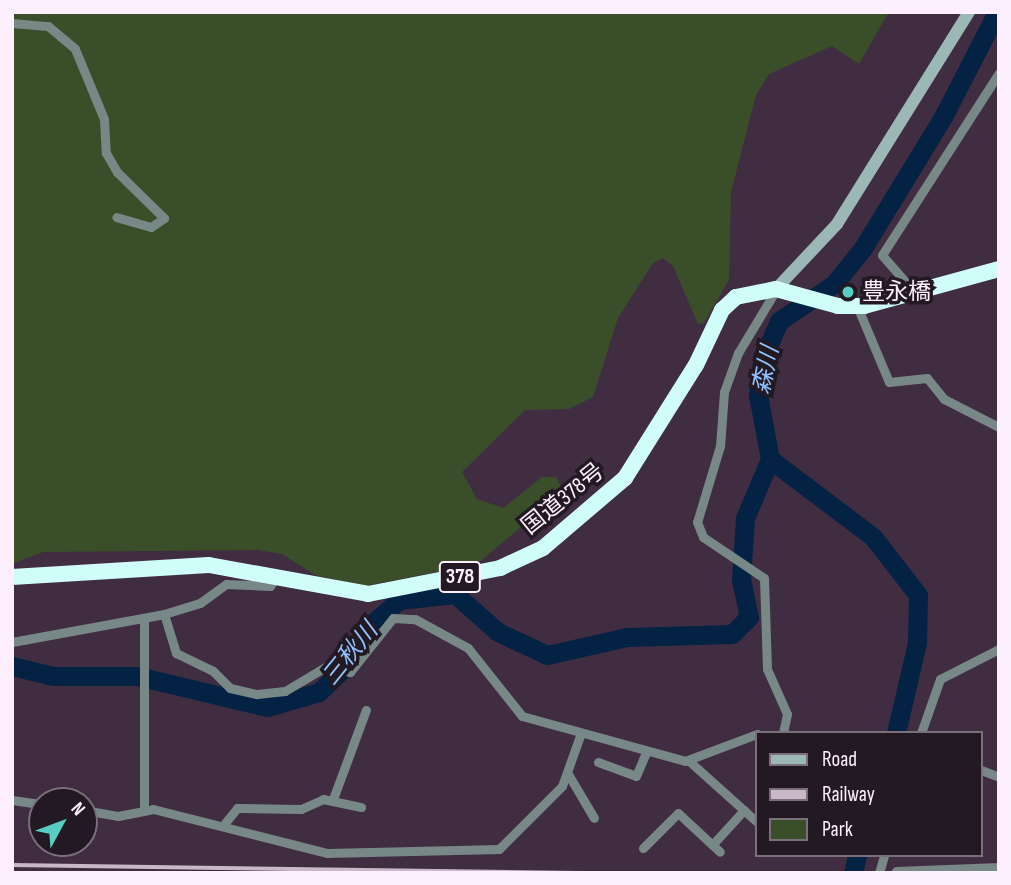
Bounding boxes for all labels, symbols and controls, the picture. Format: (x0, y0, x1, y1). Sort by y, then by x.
place label: 豊永橋 (862, 278, 931, 306)
marker: 豊永橋 (840, 284, 856, 300)
water label: 森川 (747, 344, 785, 396)
street label: 国道378号 (516, 457, 610, 541)
road number: 378 (437, 560, 483, 594)
water label: 三秋川 (316, 617, 384, 691)
legend (755, 731, 983, 857)
text: Road (822, 747, 857, 772)
text: Railway (822, 782, 875, 807)
north arrow (28, 787, 98, 857)
text: N (66, 798, 90, 821)
text: Park (822, 817, 853, 842)

